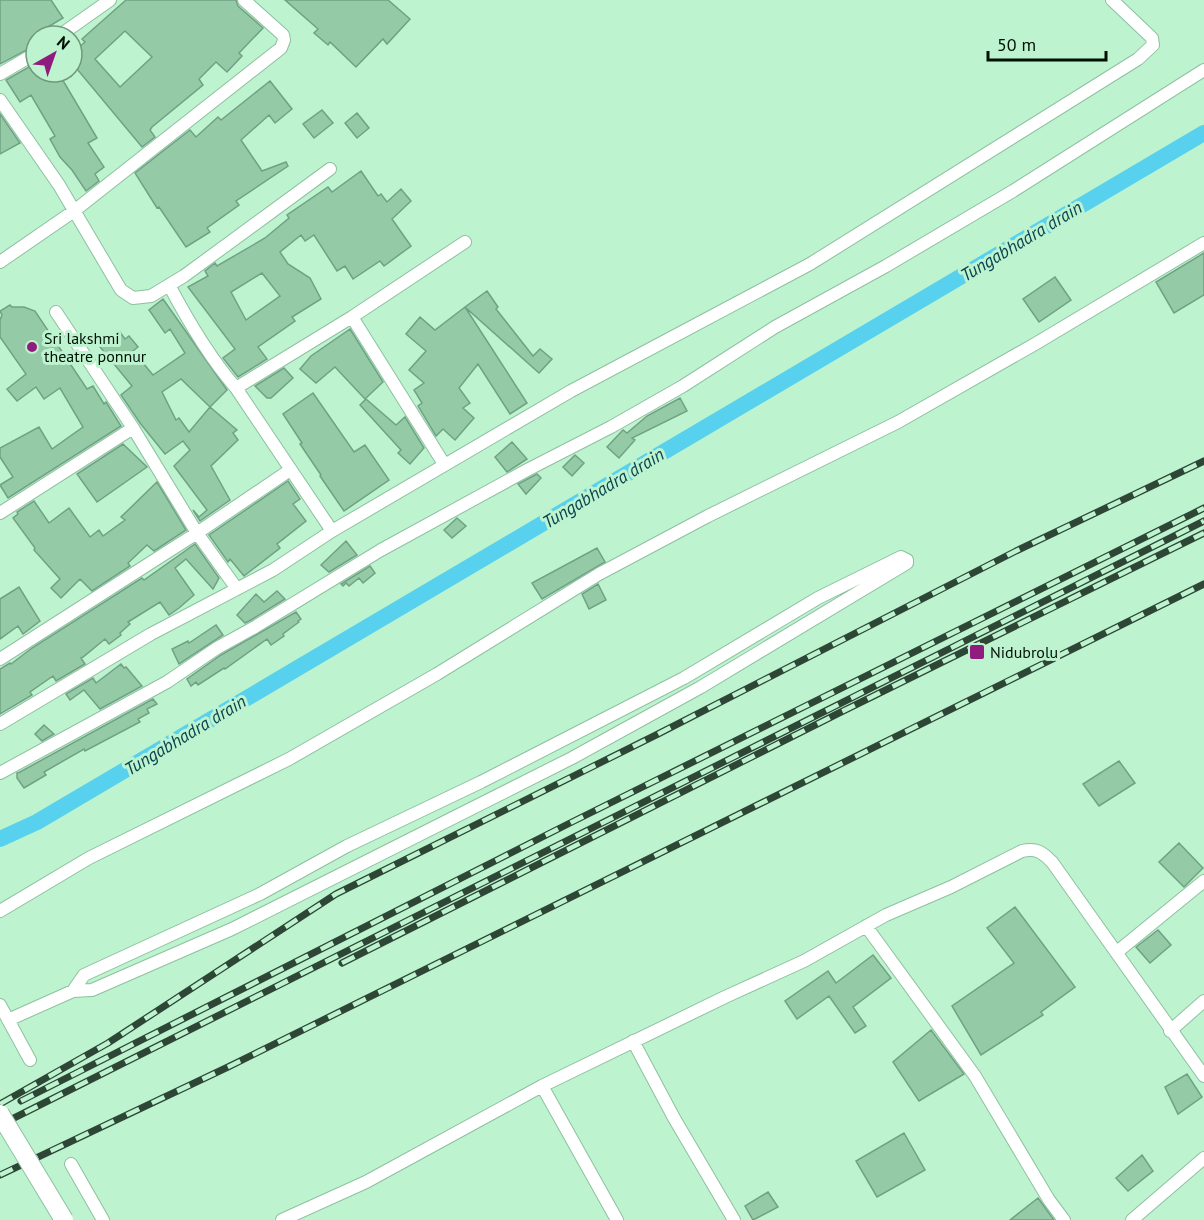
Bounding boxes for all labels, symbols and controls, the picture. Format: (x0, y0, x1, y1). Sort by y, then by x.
north arrow (24, 24, 84, 84)
scale bar (988, 24, 1106, 62)
text: N (53, 31, 74, 54)
text: 50 m (997, 33, 1036, 56)
water label: Tungabhadra drain (956, 196, 1086, 286)
place label: Sri lakshmi theatre ponnur (44, 328, 147, 366)
marker: Sri lakshmi theatre ponnur (25, 340, 39, 354)
water label: Tungabhadra drain (538, 443, 668, 533)
place label: Nidubrolu (990, 642, 1058, 662)
marker: Nidubrolu (968, 643, 986, 661)
water label: Tungabhadra drain (120, 690, 250, 780)

